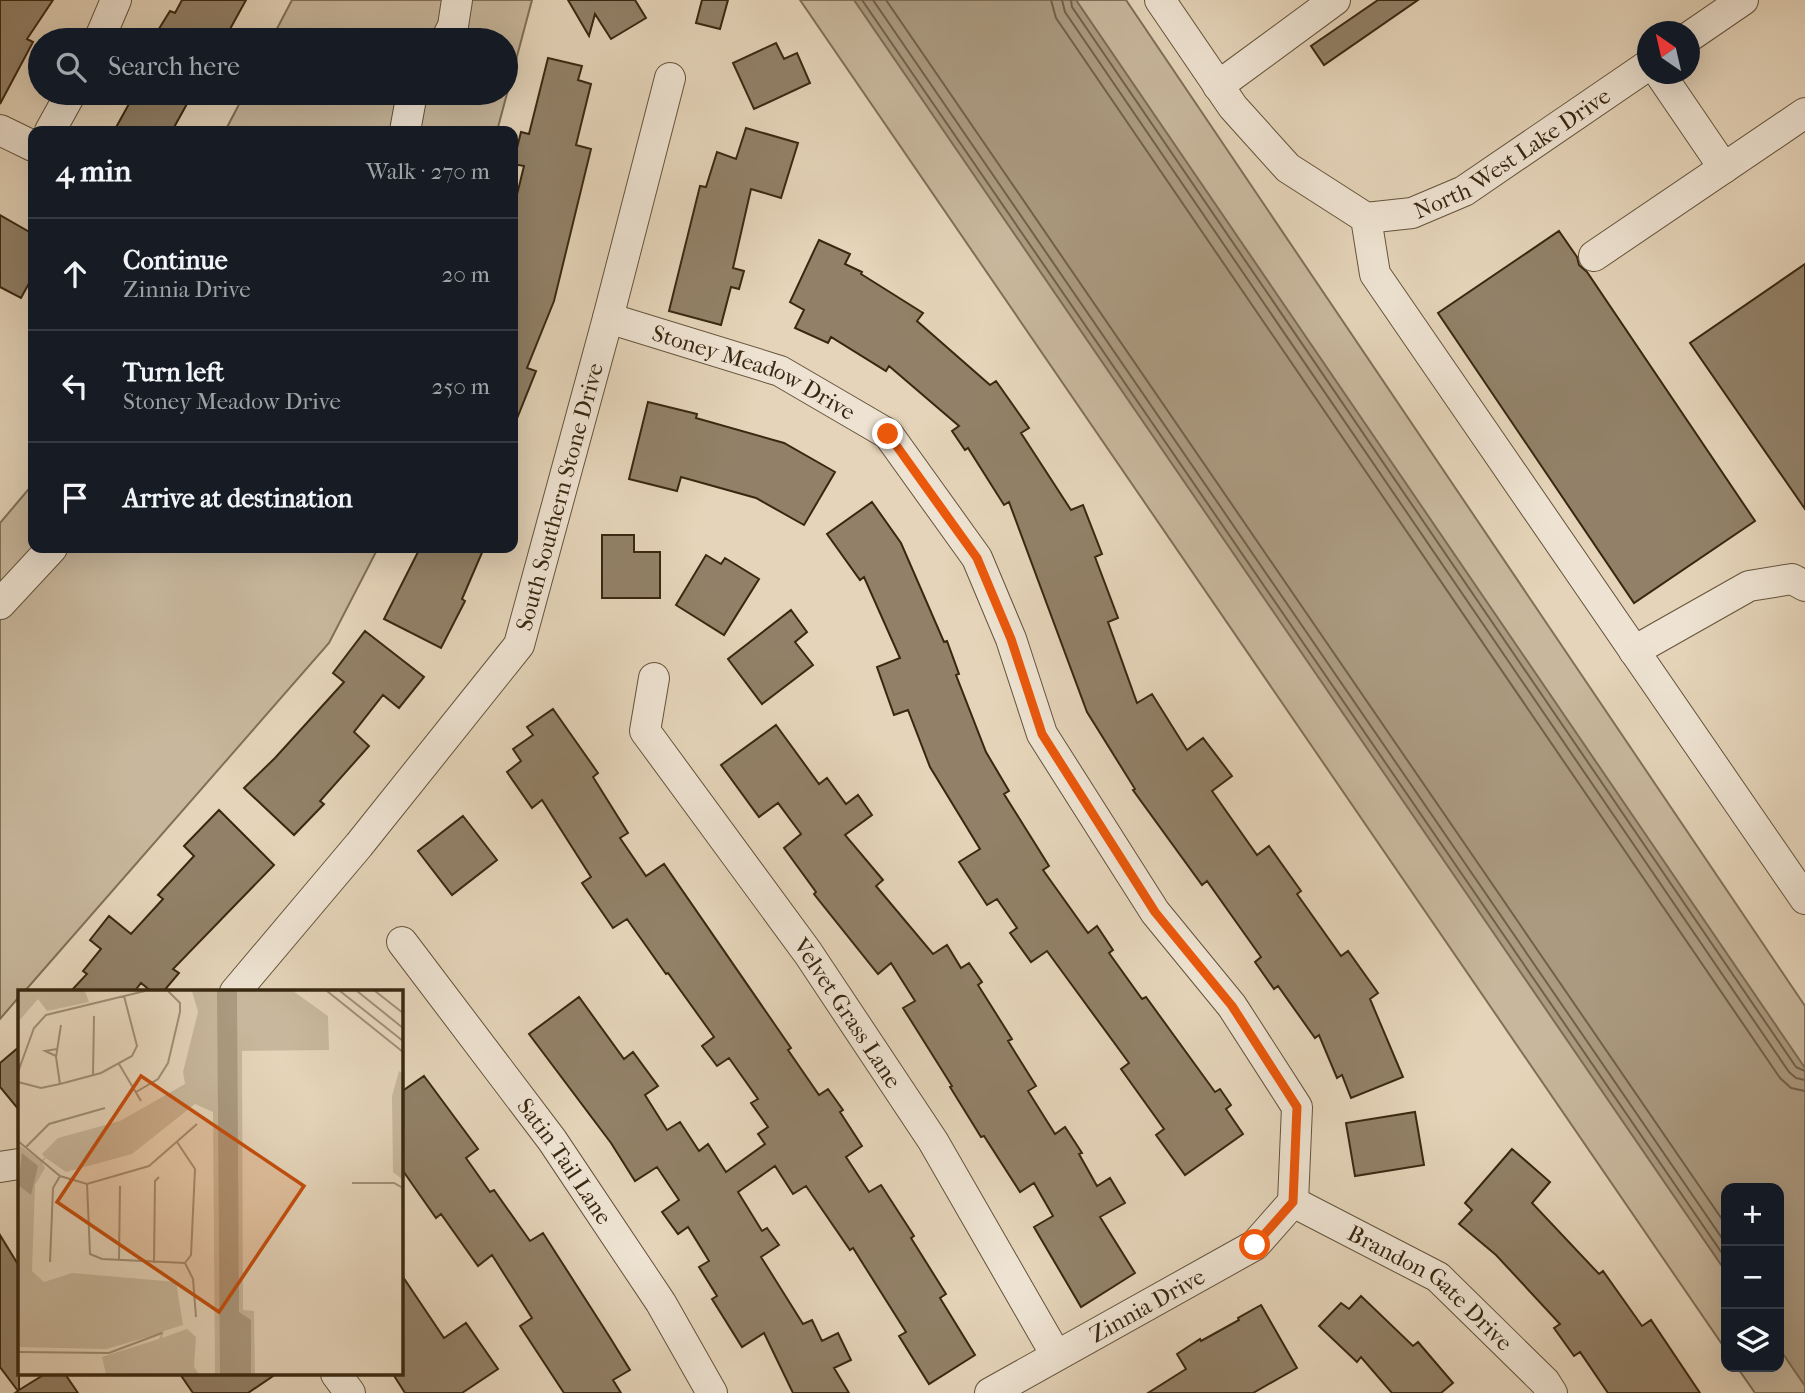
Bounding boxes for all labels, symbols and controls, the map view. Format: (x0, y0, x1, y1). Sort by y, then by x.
north arrow (1637, 21, 1700, 84)
search box (28, 28, 518, 105)
icon: search (52, 48, 90, 86)
text: Search here (108, 51, 240, 82)
street label: North West Lake Drive (1410, 82, 1615, 224)
text: 4 min (56, 154, 131, 189)
text: Walk · 270 m (366, 158, 490, 185)
text: Continue (123, 245, 228, 276)
icon: ahead (56, 255, 94, 293)
text: 20 m (441, 261, 490, 288)
text: Zinnia Drive (123, 276, 251, 303)
street label: Stoney Meadow Drive (649, 319, 860, 425)
text: Turn left (123, 357, 224, 388)
street label: South Southern Stone Drive (510, 360, 609, 634)
icon: left (56, 367, 94, 405)
text: 250 m (432, 373, 490, 400)
text: Stoney Meadow Drive (123, 388, 341, 415)
route end (872, 418, 903, 449)
icon: arrive (56, 479, 94, 517)
text: Arrive at destination (123, 483, 353, 514)
street label: Velvet Grass Lane (787, 932, 907, 1093)
inset map (18, 990, 402, 1376)
street label: Satin Tail Lane (512, 1093, 618, 1229)
map controls (1721, 1183, 1784, 1372)
button: + (1721, 1183, 1784, 1246)
street label: Brandon Gate Drive (1343, 1219, 1518, 1356)
route start (1239, 1229, 1270, 1260)
button: − (1721, 1246, 1784, 1309)
street label: Zinnia Drive (1085, 1262, 1209, 1348)
button: layers (1721, 1309, 1784, 1372)

